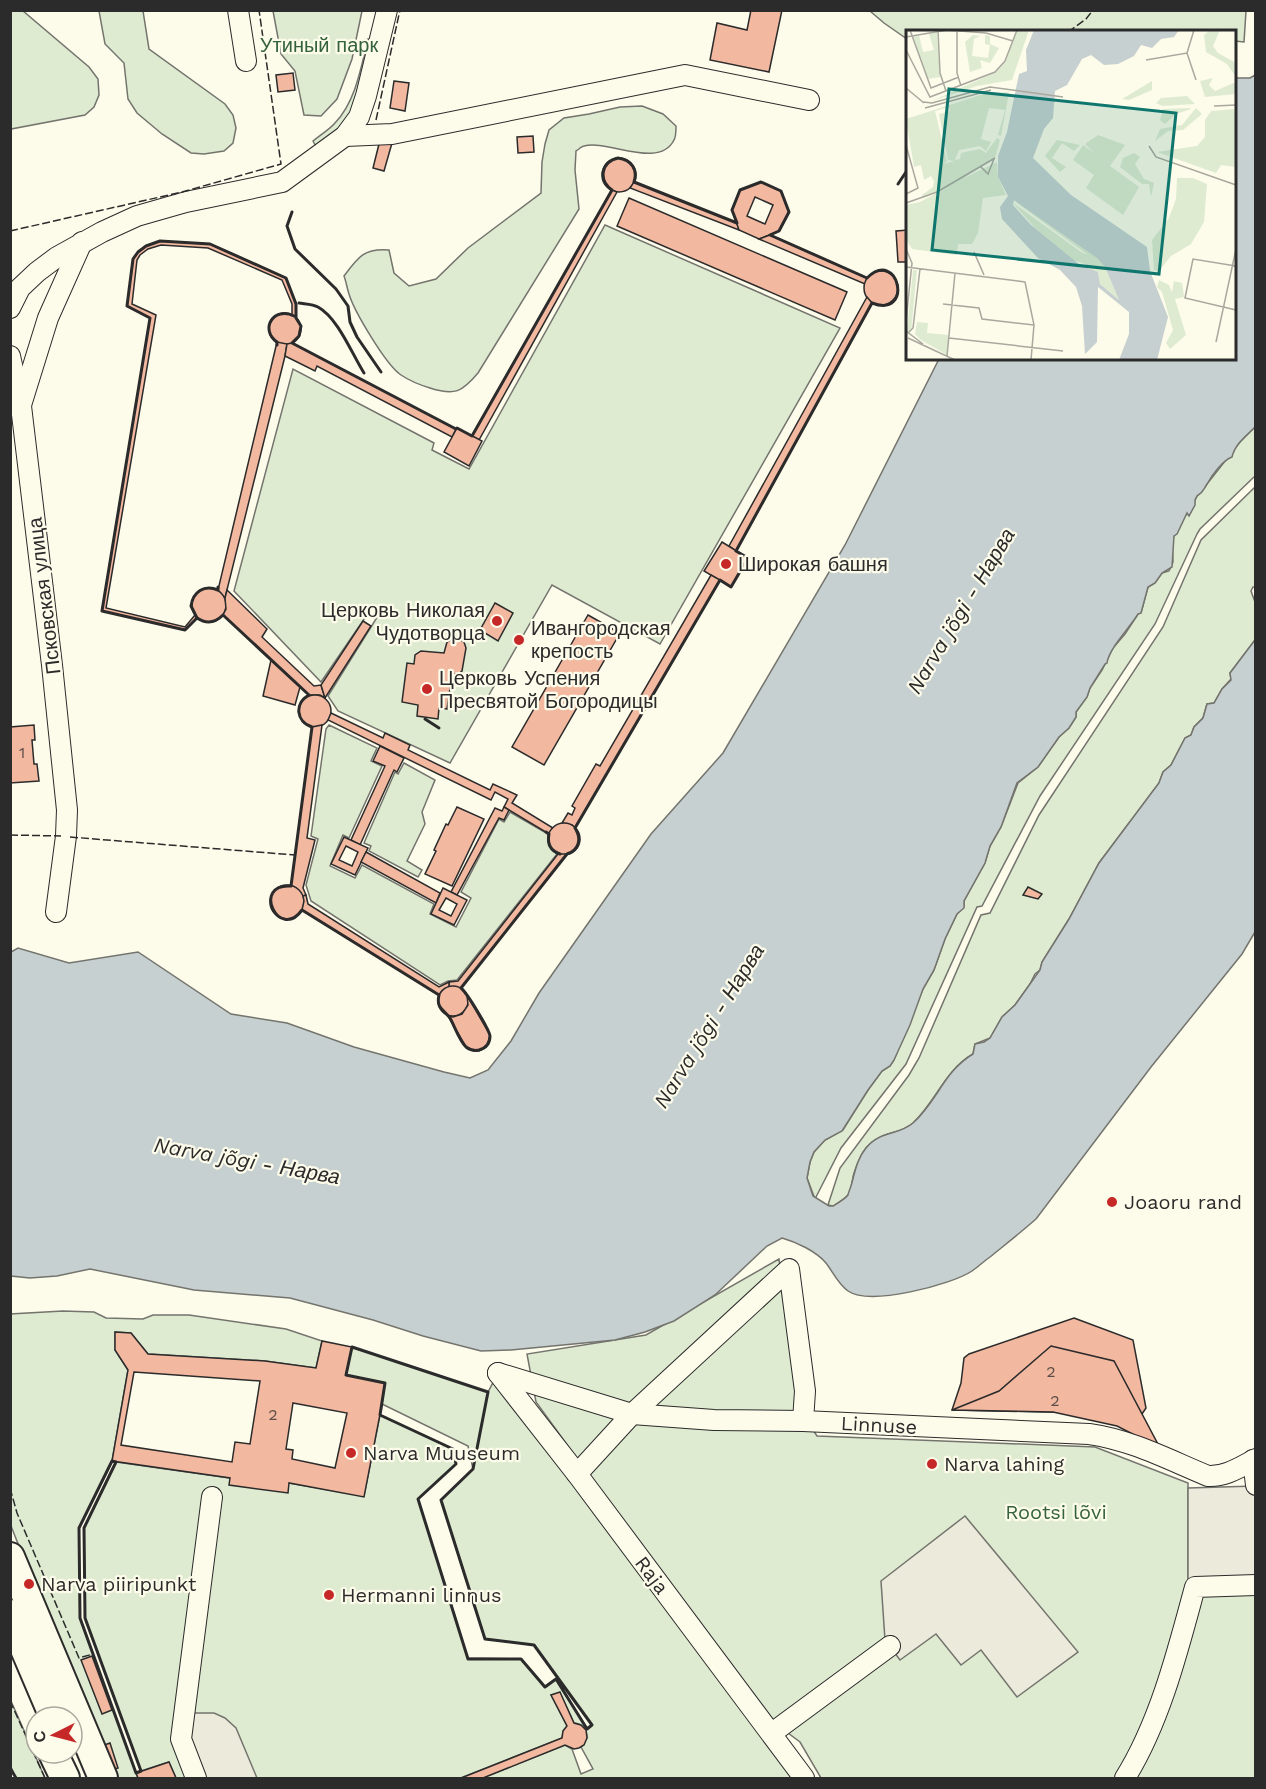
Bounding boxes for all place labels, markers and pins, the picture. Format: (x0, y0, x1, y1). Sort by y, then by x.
place label: Широкая башня (738, 552, 888, 576)
marker: Широкая башня (719, 557, 733, 571)
place label: Церковь Николая Чудотворца (321, 598, 486, 645)
marker: Церковь Николая Чудотворца (490, 614, 504, 628)
place label: Ивангородская крепость (531, 616, 671, 663)
marker: Ивангородская крепость (512, 633, 526, 647)
place label: Церковь Успения Пресвятой Богородицы (439, 666, 658, 713)
marker: Церковь Успения Пресвятой Богородицы (420, 682, 434, 696)
place label: Joaoru rand (1124, 1190, 1242, 1214)
marker: Joaoru rand (1105, 1195, 1119, 1209)
place label: Narva Muuseum (363, 1441, 520, 1465)
marker: Narva Muuseum (344, 1446, 358, 1460)
place label: Narva lahing (944, 1452, 1064, 1476)
marker: Narva lahing (925, 1457, 939, 1471)
place label: Narva piiripunkt (41, 1572, 197, 1596)
marker: Narva piiripunkt (22, 1577, 36, 1591)
place label: Hermanni linnus (341, 1583, 502, 1607)
marker: Hermanni linnus (322, 1588, 336, 1602)

